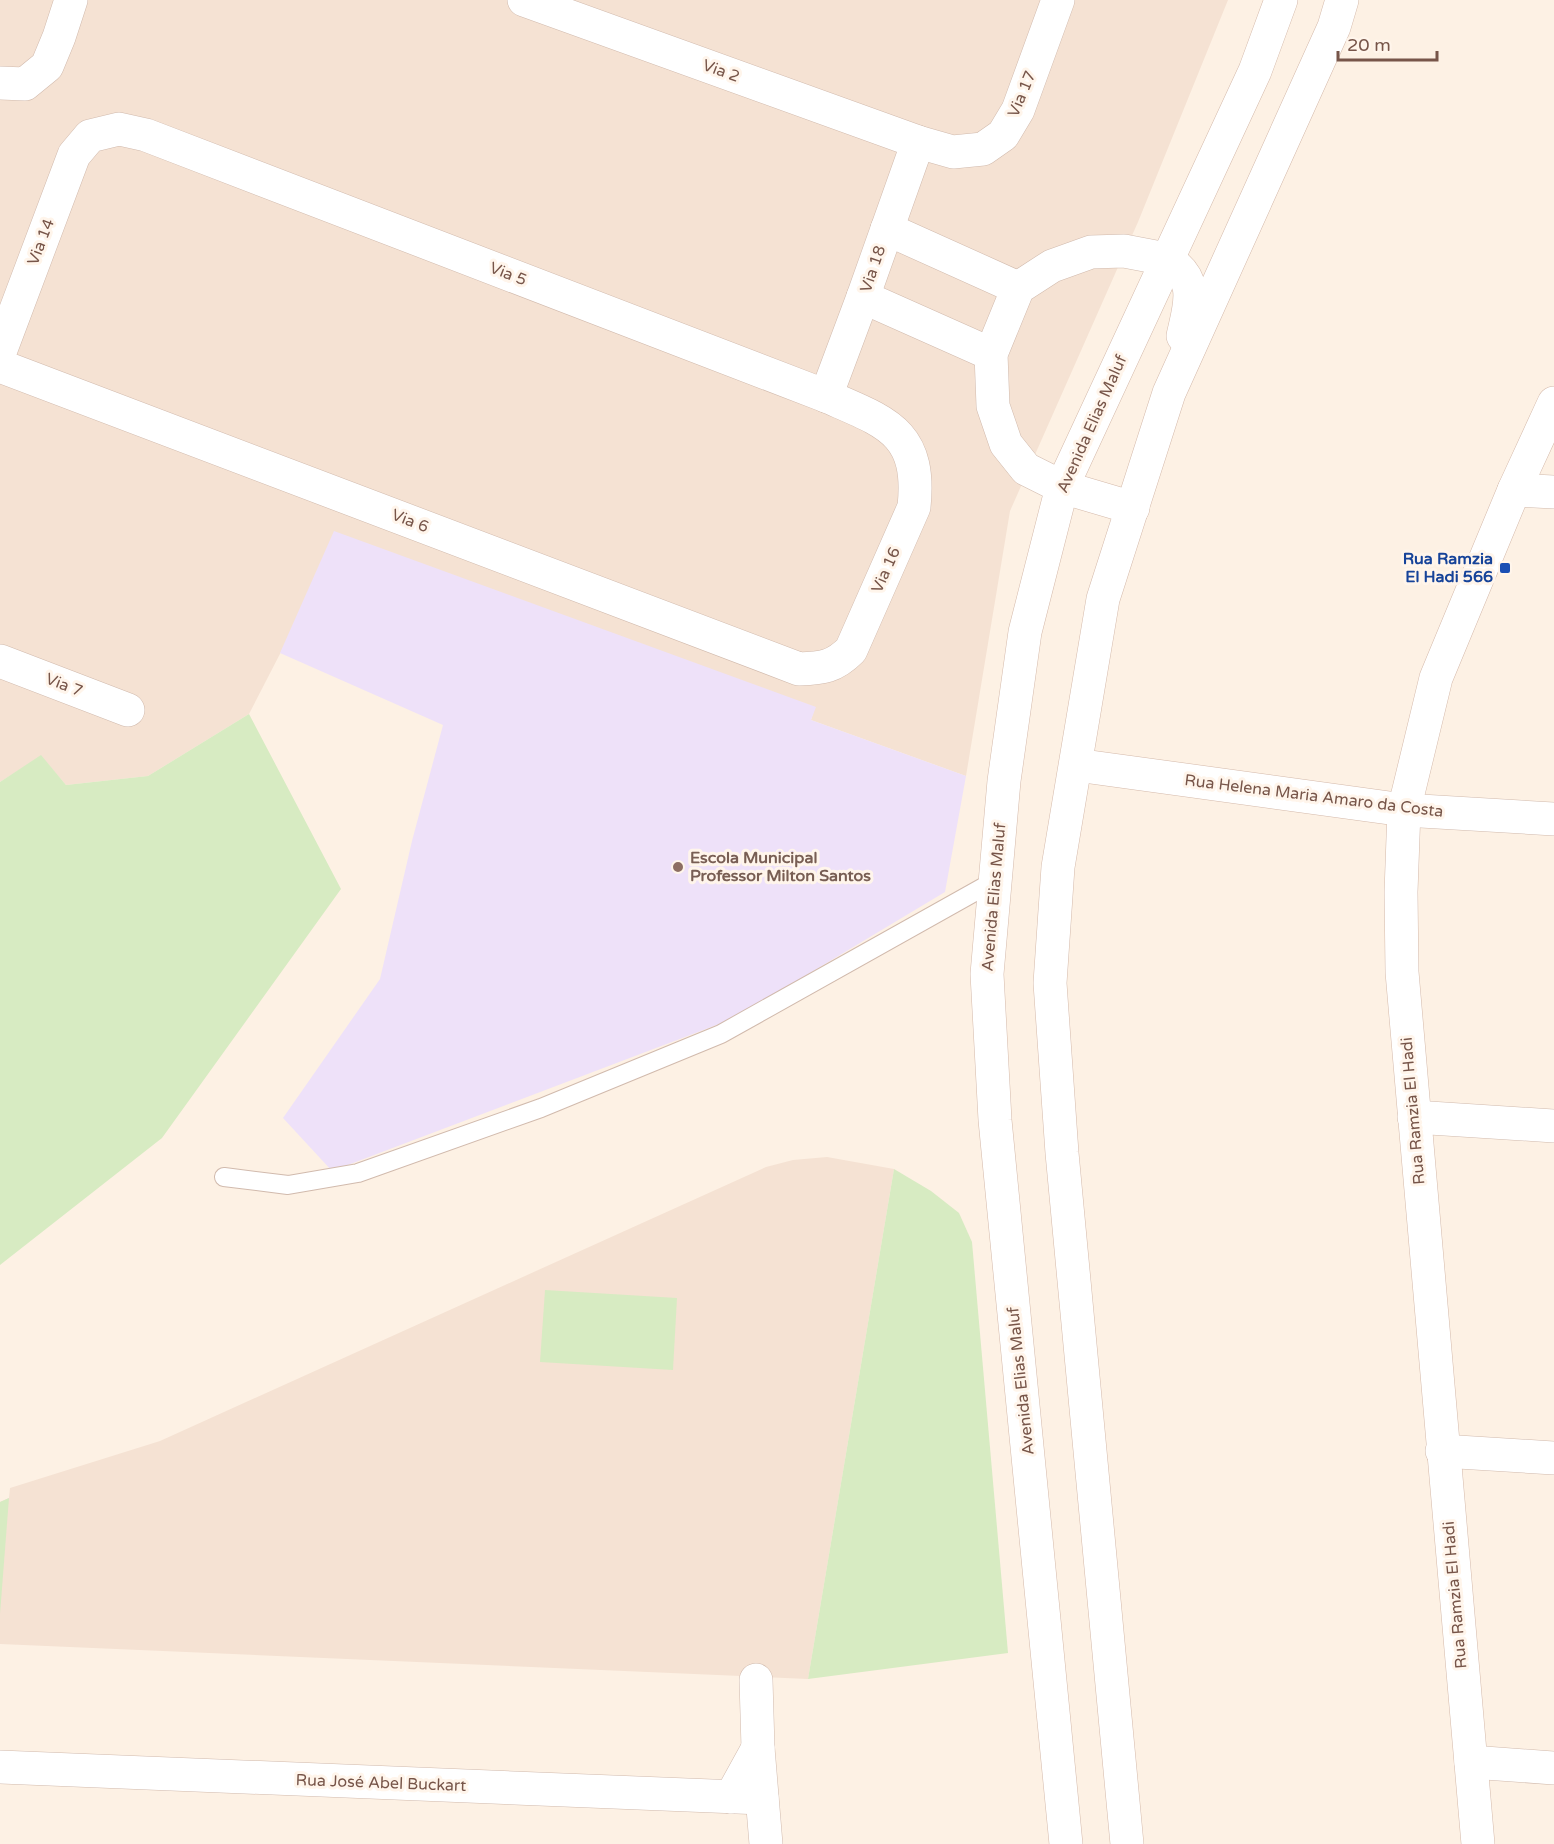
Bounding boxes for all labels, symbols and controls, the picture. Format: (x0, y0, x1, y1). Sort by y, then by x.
scale bar (1338, 24, 1437, 62)
text: 20 m (1347, 34, 1391, 56)
street label: Via 2 (700, 55, 742, 87)
street label: Via 17 (1003, 68, 1041, 120)
street label: Via 14 (23, 216, 59, 268)
street label: Via 18 (856, 243, 890, 295)
street label: Via 5 (487, 258, 529, 290)
street label: Avenida Elias Maluf (1053, 351, 1132, 496)
street label: Via 6 (389, 505, 431, 537)
street label: Via 16 (867, 544, 905, 596)
place label: Rua Ramzia El Hadi 566 (1403, 549, 1493, 587)
marker: Rua Ramzia El Hadi 566 (1498, 561, 1512, 575)
street label: Via 7 (43, 669, 85, 701)
street label: Rua Helena Maria Amaro da Costa (1183, 770, 1445, 822)
street label: Avenida Elias Maluf (978, 821, 1011, 972)
place label: Escola Municipal Professor Milton Santos (690, 848, 871, 886)
marker: Escola Municipal Professor Milton Santos (671, 860, 685, 874)
street label: Rua Ramzia El Hadi (1397, 1036, 1429, 1186)
street label: Avenida Elias Maluf (1003, 1305, 1039, 1456)
street label: Rua Ramzia El Hadi (1439, 1520, 1471, 1670)
street label: Rua José Abel Buckart (295, 1770, 467, 1796)

